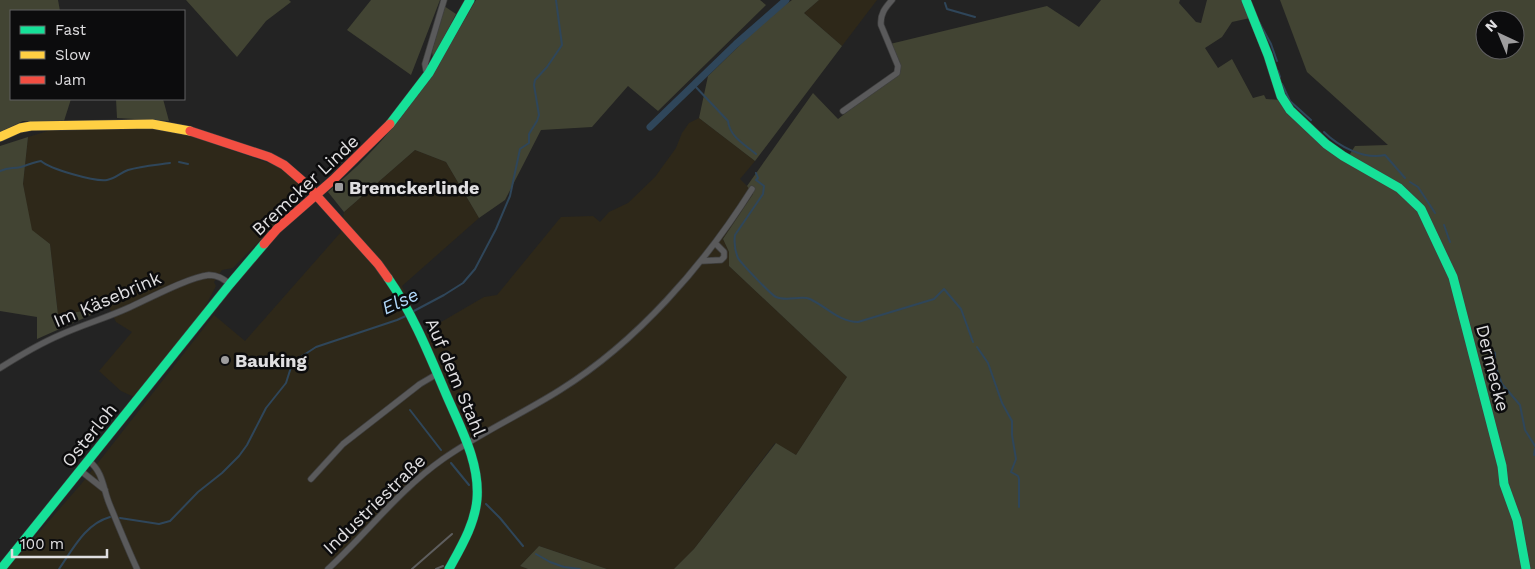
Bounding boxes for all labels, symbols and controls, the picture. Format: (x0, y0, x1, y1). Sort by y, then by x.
legend (10, 10, 185, 100)
north arrow (1475, 10, 1525, 60)
text: N (1482, 16, 1500, 35)
text: Fast (55, 21, 87, 39)
text: Slow (55, 46, 91, 64)
text: Jam (55, 71, 86, 89)
street label: Bremcker Linde (247, 130, 363, 240)
place label: Bremckerlinde (349, 177, 479, 198)
marker: Bremckerlinde (333, 181, 345, 193)
street label: Im Käsebrink (50, 267, 164, 331)
water label: Else (378, 283, 422, 319)
street label: Auf dem Stahl (422, 315, 491, 440)
street label: Dermecke (1472, 322, 1514, 414)
place label: Bauking (235, 350, 307, 371)
marker: Bauking (219, 354, 231, 366)
street label: Osterloh (57, 399, 121, 471)
street label: Industriestraße (318, 450, 430, 558)
scale bar (12, 526, 108, 558)
text: 100 m (20, 535, 64, 553)

